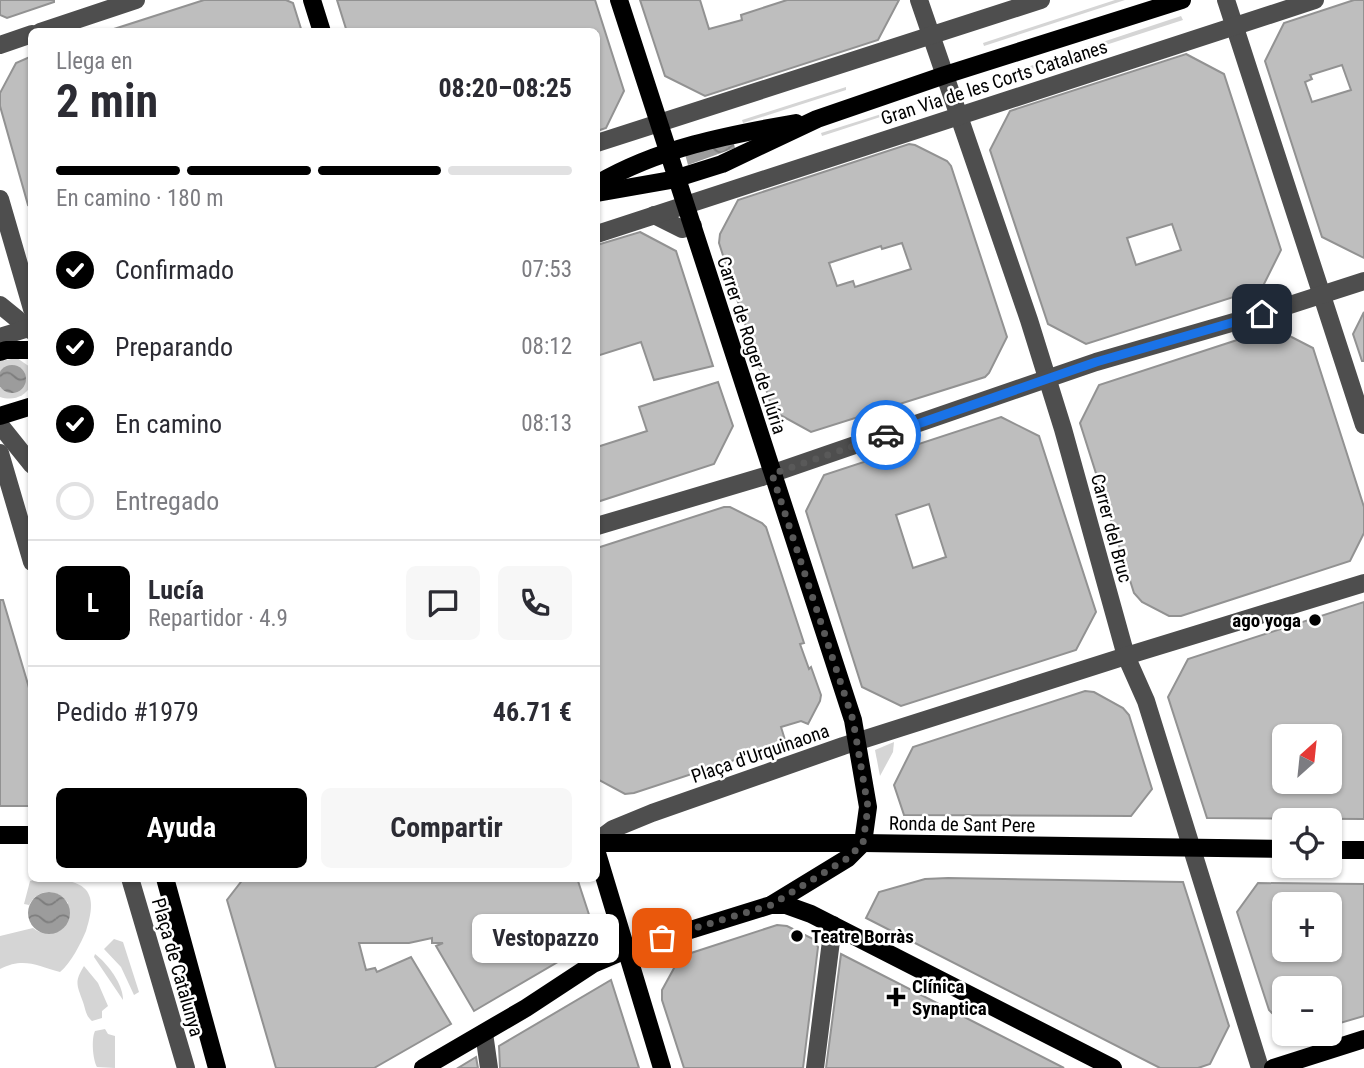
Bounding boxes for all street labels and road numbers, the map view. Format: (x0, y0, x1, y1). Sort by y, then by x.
street label: Gran Via de les Corts Catalanes (878, 35, 1110, 130)
street label: Carrer de Roger de Llúria (712, 253, 791, 437)
street label: Carrer del Bruc (1086, 471, 1137, 585)
street label: Plaça d'Urquinaona (688, 719, 832, 788)
street label: Ronda de Sant Pere (889, 812, 1035, 837)
street label: Plaça de Catalunya (147, 895, 208, 1039)

